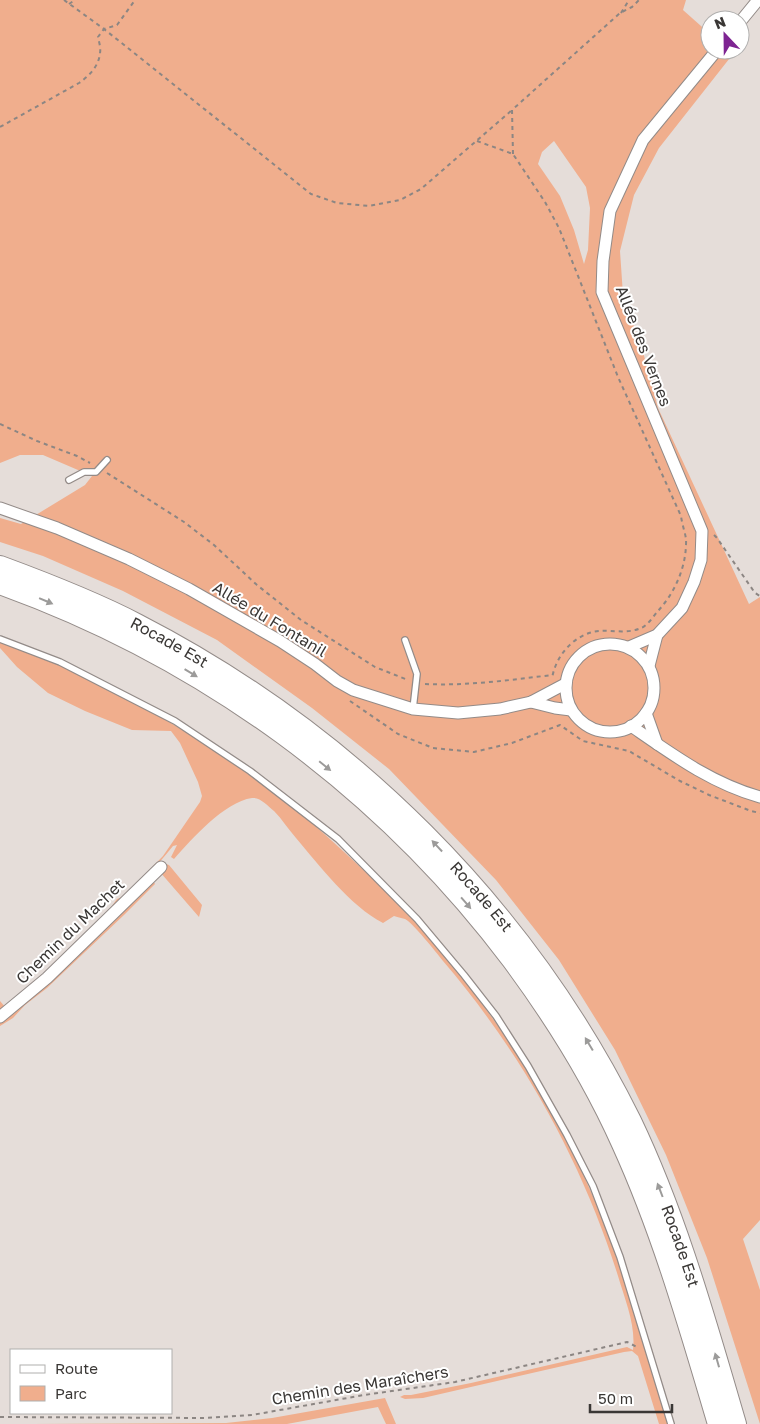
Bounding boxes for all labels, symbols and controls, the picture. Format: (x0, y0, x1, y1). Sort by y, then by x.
north arrow (700, 10, 750, 60)
text: N (712, 13, 728, 32)
street label: Allée des Vernes (612, 283, 676, 409)
street label: Allée du Fontanil (209, 577, 331, 661)
one-way arrow (39, 598, 53, 606)
street label: Rocade Est (127, 612, 212, 672)
one-way arrow (185, 669, 198, 678)
one-way arrow (318, 760, 331, 771)
one-way arrow (431, 840, 443, 852)
street label: Rocade Est (446, 857, 517, 935)
street label: Chemin du Machet (12, 874, 128, 988)
one-way arrow (460, 897, 471, 909)
one-way arrow (584, 1038, 593, 1051)
one-way arrow (656, 1182, 664, 1197)
street label: Rocade Est (657, 1202, 704, 1290)
legend (10, 1349, 172, 1414)
one-way arrow (713, 1353, 721, 1368)
text: Route (55, 1359, 98, 1377)
street label: Chemin des Maraîchers (270, 1361, 450, 1409)
scale bar (590, 1382, 672, 1414)
text: Parc (55, 1384, 87, 1402)
text: 50 m (598, 1389, 633, 1407)

